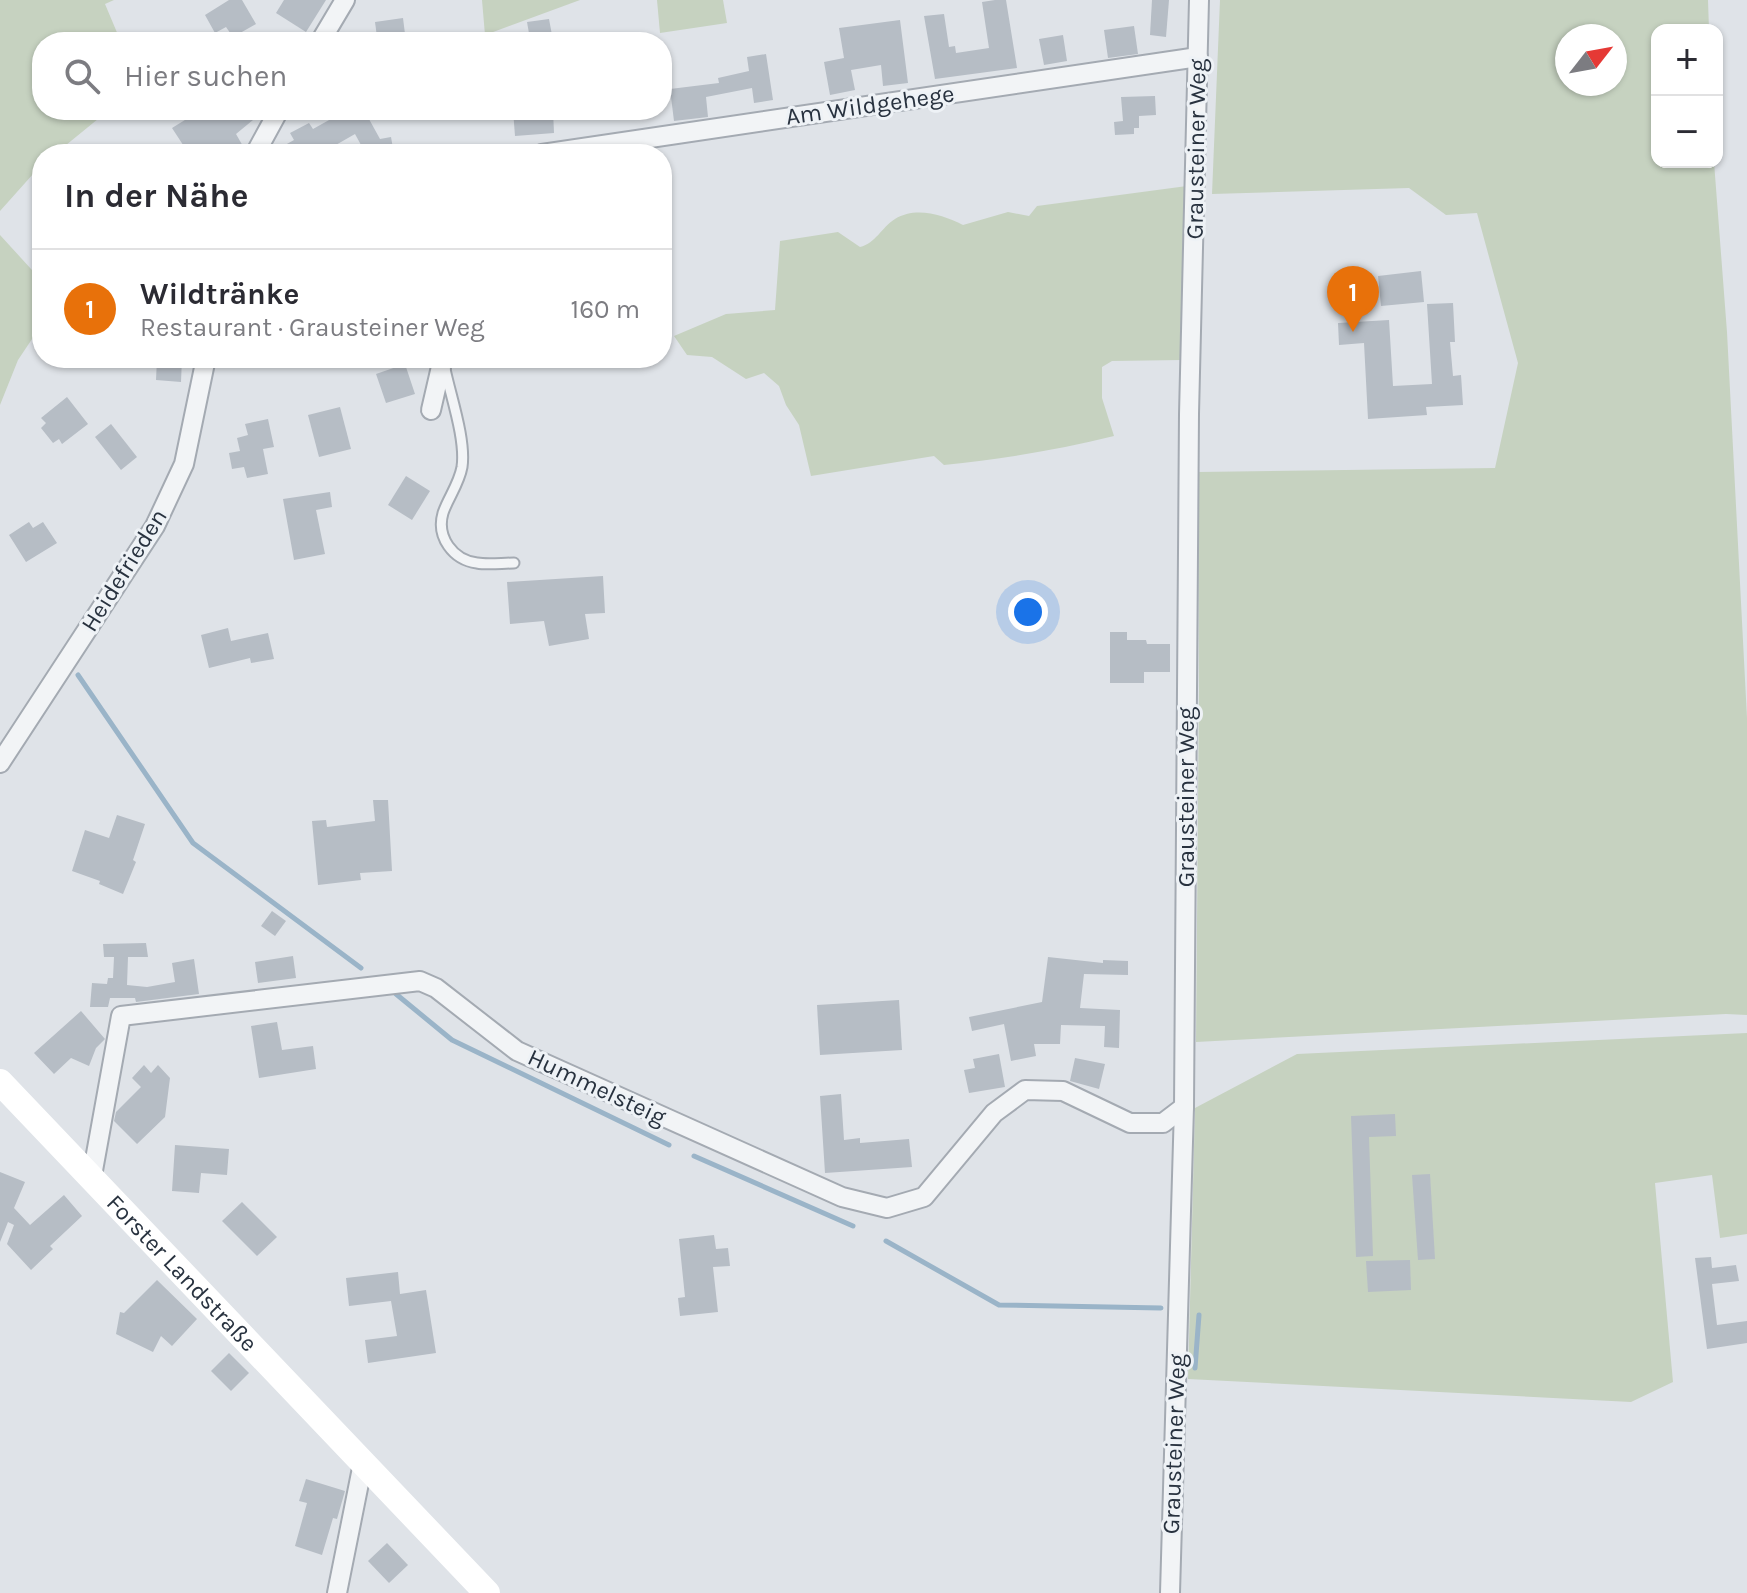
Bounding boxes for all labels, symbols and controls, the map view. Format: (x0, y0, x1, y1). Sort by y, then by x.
north arrow (1555, 24, 1627, 96)
map controls (1651, 24, 1723, 168)
button: + (1651, 24, 1723, 96)
search box (32, 32, 672, 120)
icon: search (60, 54, 104, 98)
text: Hier suchen (124, 58, 287, 94)
street label: Grausteiner Weg (1180, 58, 1212, 240)
street label: Am Wildgehege (784, 79, 956, 131)
button: − (1651, 96, 1723, 168)
text: In der Nähe (64, 176, 248, 216)
pin: 1 (1327, 266, 1379, 332)
text: Wildtränke (140, 276, 299, 312)
text: 1 (85, 294, 95, 325)
text: 160 m (571, 294, 640, 325)
text: Restaurant · Grausteiner Weg (140, 312, 485, 343)
street label: Heidefrieden (75, 503, 173, 637)
your location (1008, 592, 1048, 632)
street label: Grausteiner Weg (1172, 706, 1200, 887)
street label: Hummelsteig (523, 1043, 671, 1131)
street label: Forster Landstraße (101, 1189, 263, 1357)
street label: Grausteiner Weg (1157, 1353, 1191, 1535)

